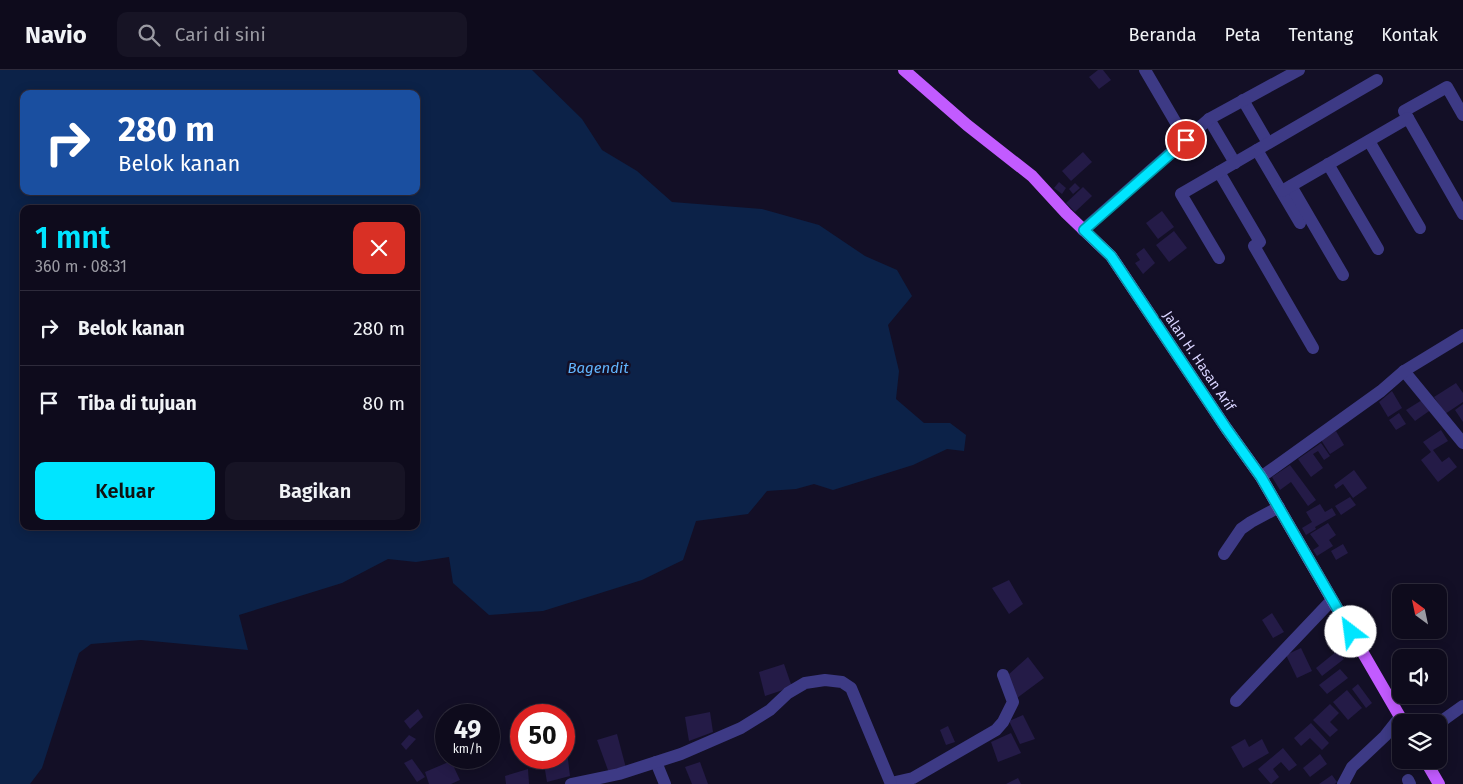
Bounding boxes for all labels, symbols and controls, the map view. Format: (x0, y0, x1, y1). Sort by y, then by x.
search box (117, 12, 467, 57)
text: Navio (25, 21, 87, 49)
icon: search (135, 21, 163, 49)
text: Cari di sini (175, 23, 266, 46)
text: Beranda (1129, 24, 1197, 46)
text: Peta (1225, 24, 1260, 46)
text: Tentang (1288, 24, 1353, 46)
text: Kontak (1381, 24, 1438, 46)
text: 280 m (118, 108, 215, 150)
icon: right (35, 110, 100, 175)
pin (1165, 119, 1207, 161)
icon: arrive (1172, 126, 1200, 154)
text: Belok kanan (118, 150, 240, 177)
text: 1 mnt (35, 220, 110, 256)
button: close (353, 222, 405, 274)
text: 360 m · 08:31 (35, 257, 127, 276)
street label: Jalan H. Hasan Arif (1159, 308, 1239, 415)
icon: right (35, 314, 63, 342)
text: Belok kanan (78, 317, 185, 340)
text: 280 m (353, 317, 405, 340)
water label: Bagendit (567, 359, 629, 377)
icon: arrive (35, 389, 63, 417)
text: Tiba di tujuan (78, 392, 197, 415)
text: 80 m (363, 392, 405, 415)
button: Keluar (35, 462, 215, 520)
button: Bagikan (225, 462, 405, 520)
north arrow (1392, 584, 1448, 639)
map controls (1392, 584, 1447, 769)
position arrow (1324, 605, 1376, 657)
button: sound (1392, 649, 1447, 704)
speed limit sign: 50 (510, 704, 575, 769)
button: layers (1392, 714, 1447, 769)
text: 49 (454, 715, 481, 745)
text: km/h (453, 742, 482, 756)

